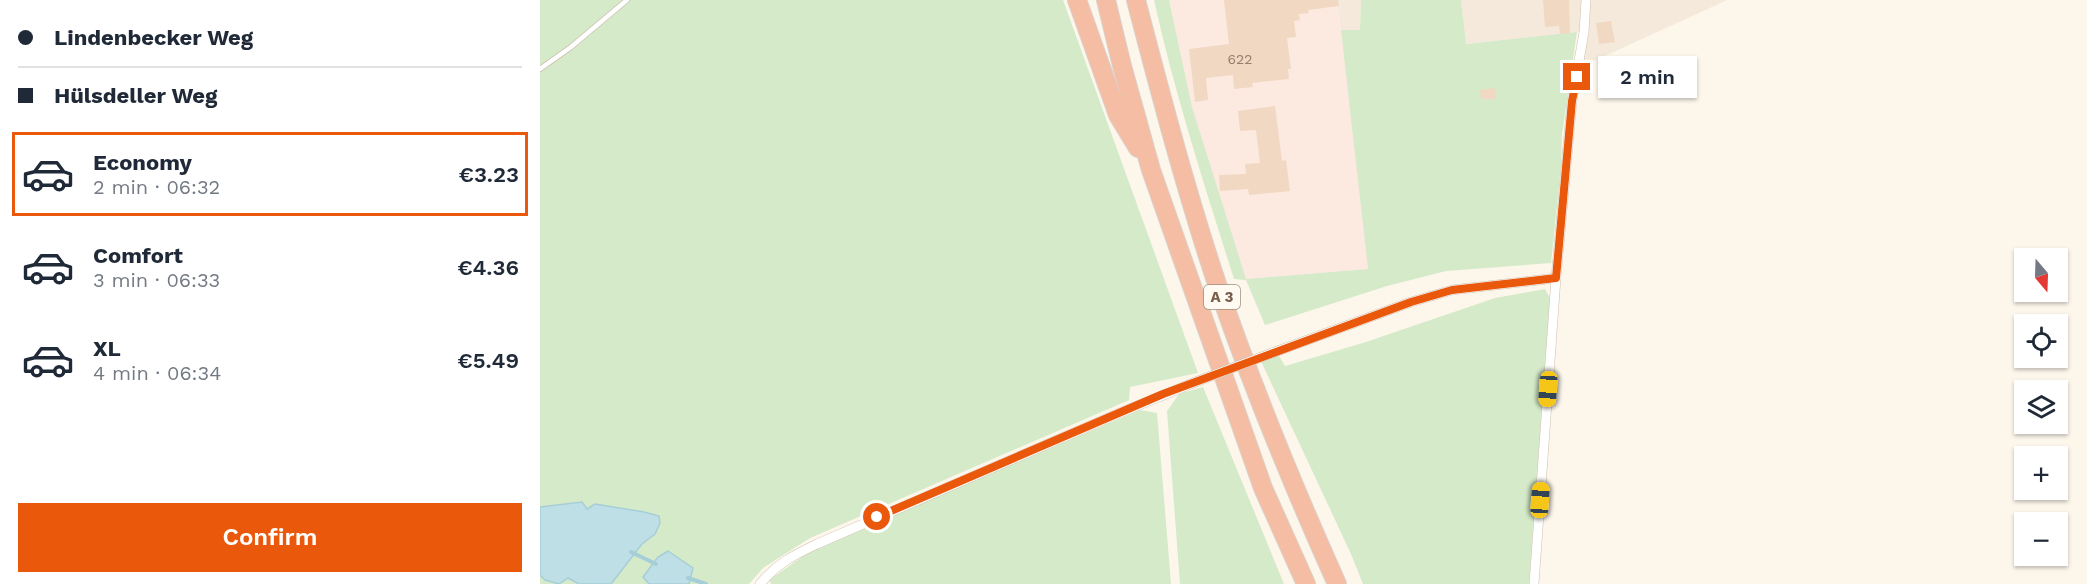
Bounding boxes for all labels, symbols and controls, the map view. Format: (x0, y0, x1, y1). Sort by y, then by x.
text: Lindenbecker Weg (54, 25, 253, 50)
house number: 622 (1228, 51, 1252, 67)
callout: 2 min (1598, 56, 1697, 98)
route end (1563, 63, 1590, 90)
text: 2 min (1620, 65, 1675, 89)
text: Hülsdeller Weg (54, 83, 217, 108)
icon: car (21, 147, 75, 201)
text: Economy (93, 150, 192, 175)
text: €3.23 (458, 162, 519, 187)
text: 2 min · 06:32 (93, 175, 220, 199)
icon: car (21, 240, 75, 294)
text: Comfort (93, 243, 183, 268)
north arrow (2014, 248, 2068, 302)
map controls (2014, 248, 2068, 566)
text: €4.36 (457, 255, 519, 280)
text: 3 min · 06:33 (93, 268, 220, 292)
road number: A 3 (1204, 285, 1240, 309)
button: locate (2014, 314, 2068, 368)
icon: car (21, 333, 75, 387)
text: XL (93, 336, 121, 361)
text: €5.49 (457, 348, 519, 373)
text: 4 min · 06:34 (93, 361, 221, 385)
car (1538, 370, 1558, 408)
button: layers (2014, 380, 2068, 434)
button: + (2014, 446, 2068, 500)
car (1530, 481, 1550, 519)
button: Confirm (18, 503, 522, 572)
route start (863, 503, 890, 530)
button: − (2014, 512, 2068, 566)

